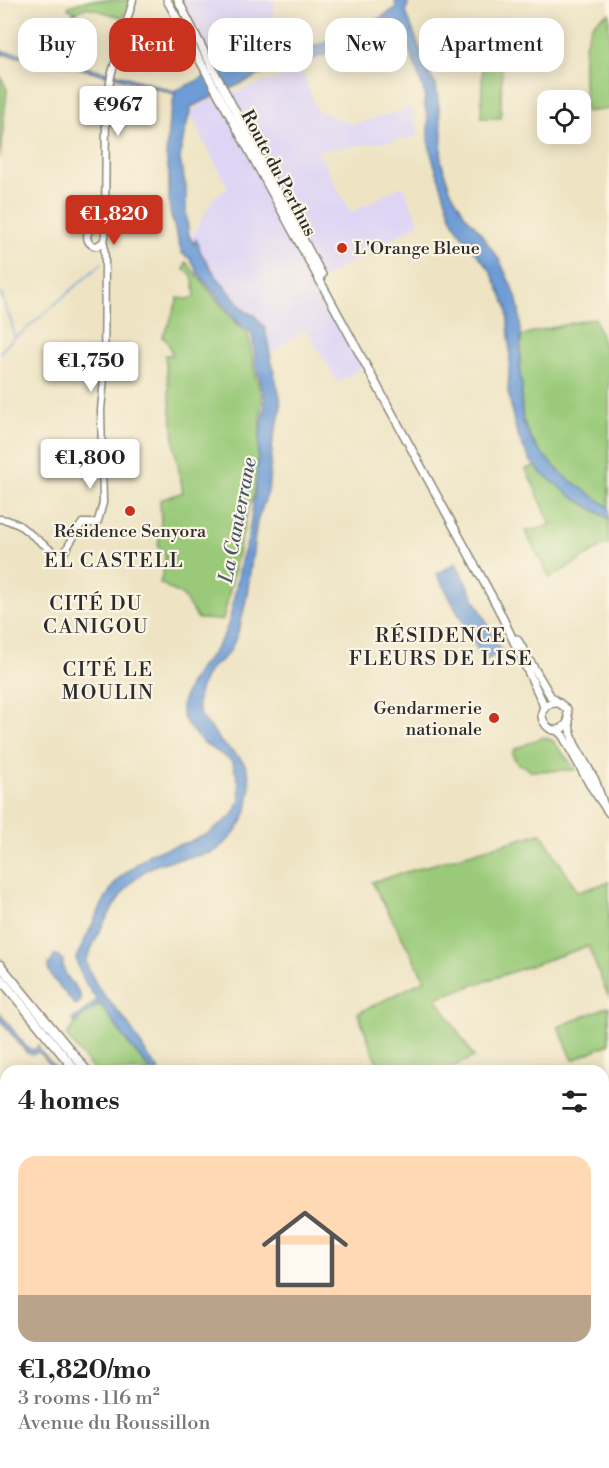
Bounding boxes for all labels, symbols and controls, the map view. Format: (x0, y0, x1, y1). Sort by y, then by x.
chip: Buy (18, 18, 97, 72)
chip: Rent (109, 18, 196, 72)
chip: Filters (208, 18, 313, 72)
chip: New (325, 18, 407, 72)
chip: Apartment (419, 18, 564, 72)
pin: €967 (82, 86, 154, 137)
map controls (537, 90, 591, 144)
button: locate (537, 90, 591, 144)
text: €967 (93, 93, 143, 118)
street label: Route du Perthus (236, 106, 322, 240)
pin: €1,820 (65, 195, 163, 246)
text: €1,820 (80, 202, 148, 227)
place label: L'Orange Bleue (354, 237, 480, 260)
marker: L'Orange Bleue (335, 241, 349, 255)
pin: €1,750 (42, 342, 140, 393)
text: €1,750 (57, 349, 125, 374)
pin: €1,800 (41, 439, 139, 490)
text: €1,800 (55, 446, 125, 471)
water label: La Canterrane (214, 455, 263, 586)
marker: Résidence Senyora (123, 504, 137, 518)
place label: Résidence Senyora (54, 520, 207, 543)
district label: EL CASTELL (44, 549, 184, 574)
district label: CITÉ DU CANIGOU (43, 591, 149, 640)
district label: RÉSIDENCE FLEURS DE LISE (349, 623, 533, 672)
district label: CITÉ LE MOULIN (62, 657, 154, 706)
place label: Gendarmerie nationale (373, 697, 482, 741)
marker: Gendarmerie nationale (487, 711, 501, 725)
text: 4 homes (18, 1085, 120, 1117)
icon: filters (558, 1085, 591, 1118)
icon: home (251, 1195, 359, 1303)
text: €1,820/mo (18, 1354, 151, 1386)
text: 3 rooms · 116 m² (18, 1386, 160, 1411)
text: Avenue du Roussillon (18, 1411, 210, 1436)

